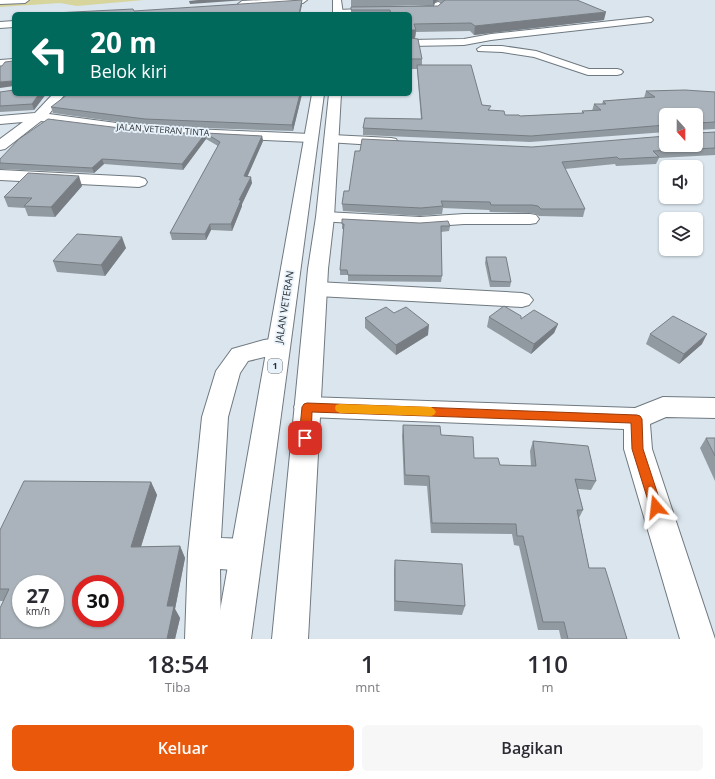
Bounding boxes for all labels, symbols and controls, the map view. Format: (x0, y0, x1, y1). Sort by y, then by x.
text: 20 m (90, 23, 157, 61)
icon: left (24, 28, 76, 80)
text: Belok kiri (90, 59, 167, 83)
north arrow (659, 108, 703, 152)
map controls (659, 108, 703, 256)
street label: JALAN VETERAN TINTA (115, 120, 210, 139)
button: sound (659, 160, 703, 204)
button: layers (659, 212, 703, 256)
street label: JALAN VETERAN (271, 270, 297, 345)
road number: 1 (268, 359, 282, 373)
pin (288, 421, 322, 455)
icon: arrive (294, 427, 316, 449)
position arrow (635, 486, 677, 528)
speed limit sign: 30 (72, 575, 124, 627)
text: 27 (27, 582, 49, 609)
text: km/h (26, 604, 50, 618)
text: 18:54 (147, 647, 208, 680)
text: 1 (361, 647, 375, 680)
text: 110 (527, 647, 568, 680)
text: Tiba (165, 678, 190, 696)
text: mnt (355, 678, 380, 696)
text: m (541, 678, 554, 696)
button: Keluar (12, 725, 354, 771)
button: Bagikan (362, 725, 703, 771)

